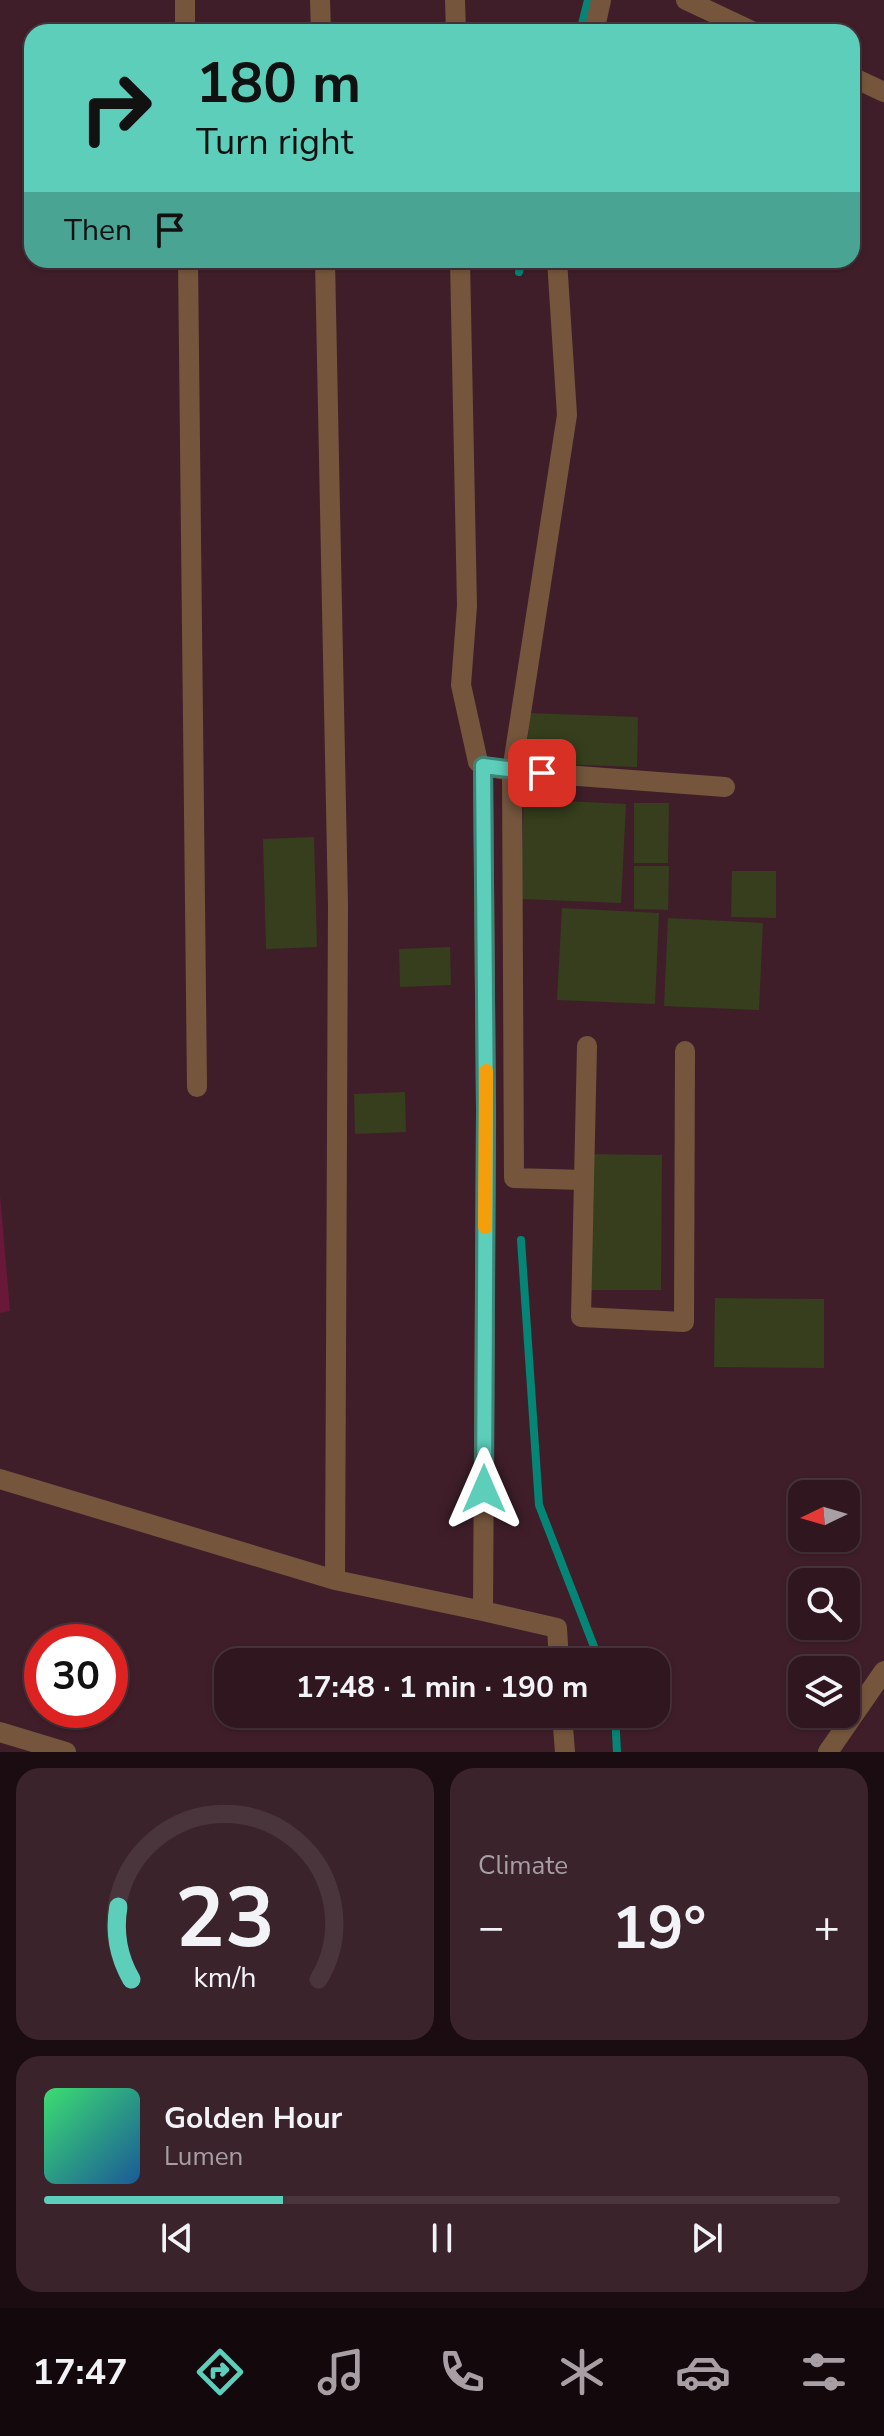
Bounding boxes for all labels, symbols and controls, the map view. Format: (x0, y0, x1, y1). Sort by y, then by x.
text: 180 m (196, 45, 361, 122)
icon: right (64, 56, 168, 160)
text: Turn right (196, 118, 353, 167)
icon: arrive (148, 208, 192, 252)
text: Then (64, 210, 132, 251)
pin (508, 739, 576, 807)
icon: arrive (520, 751, 564, 795)
position arrow (442, 1447, 526, 1531)
north arrow (788, 1480, 860, 1552)
map controls (788, 1480, 860, 1728)
button: search (788, 1568, 860, 1640)
speed limit sign: 30 (24, 1624, 128, 1728)
button: layers (788, 1656, 860, 1728)
text: 17:48 · 1 min · 190 m (296, 1667, 588, 1708)
text: Climate (478, 1848, 568, 1883)
text: 23 (175, 1862, 275, 1975)
text: 19° (612, 1887, 706, 1969)
text: − (478, 1898, 504, 1958)
text: + (814, 1898, 840, 1958)
text: km/h (194, 1958, 256, 1997)
text: Golden Hour (164, 2098, 342, 2139)
text: Lumen (164, 2139, 243, 2174)
icon: previous (155, 2216, 199, 2260)
icon: pause (420, 2216, 464, 2260)
icon: next (685, 2216, 729, 2260)
icon: directions (192, 2344, 248, 2400)
icon: music (313, 2344, 369, 2400)
icon: phone (434, 2344, 490, 2400)
icon: climate (554, 2344, 610, 2400)
icon: car (675, 2344, 731, 2400)
icon: filters (796, 2344, 852, 2400)
text: 17:47 (32, 2348, 128, 2397)

